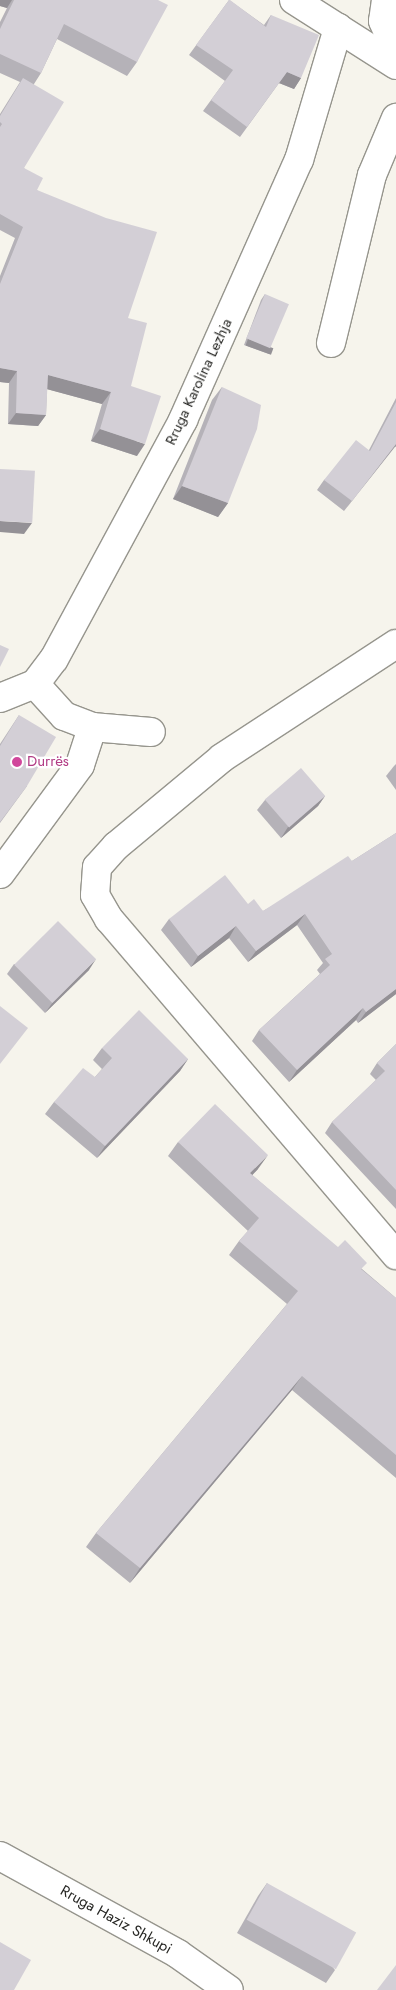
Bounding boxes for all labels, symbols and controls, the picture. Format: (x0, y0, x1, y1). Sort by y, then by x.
street label: Rruga Karolina Lezhja (162, 316, 236, 448)
place label: Durrës (27, 753, 69, 771)
marker: Durrës (11, 756, 23, 768)
street label: Rruga Haziz Shkupi (57, 1882, 175, 1958)

